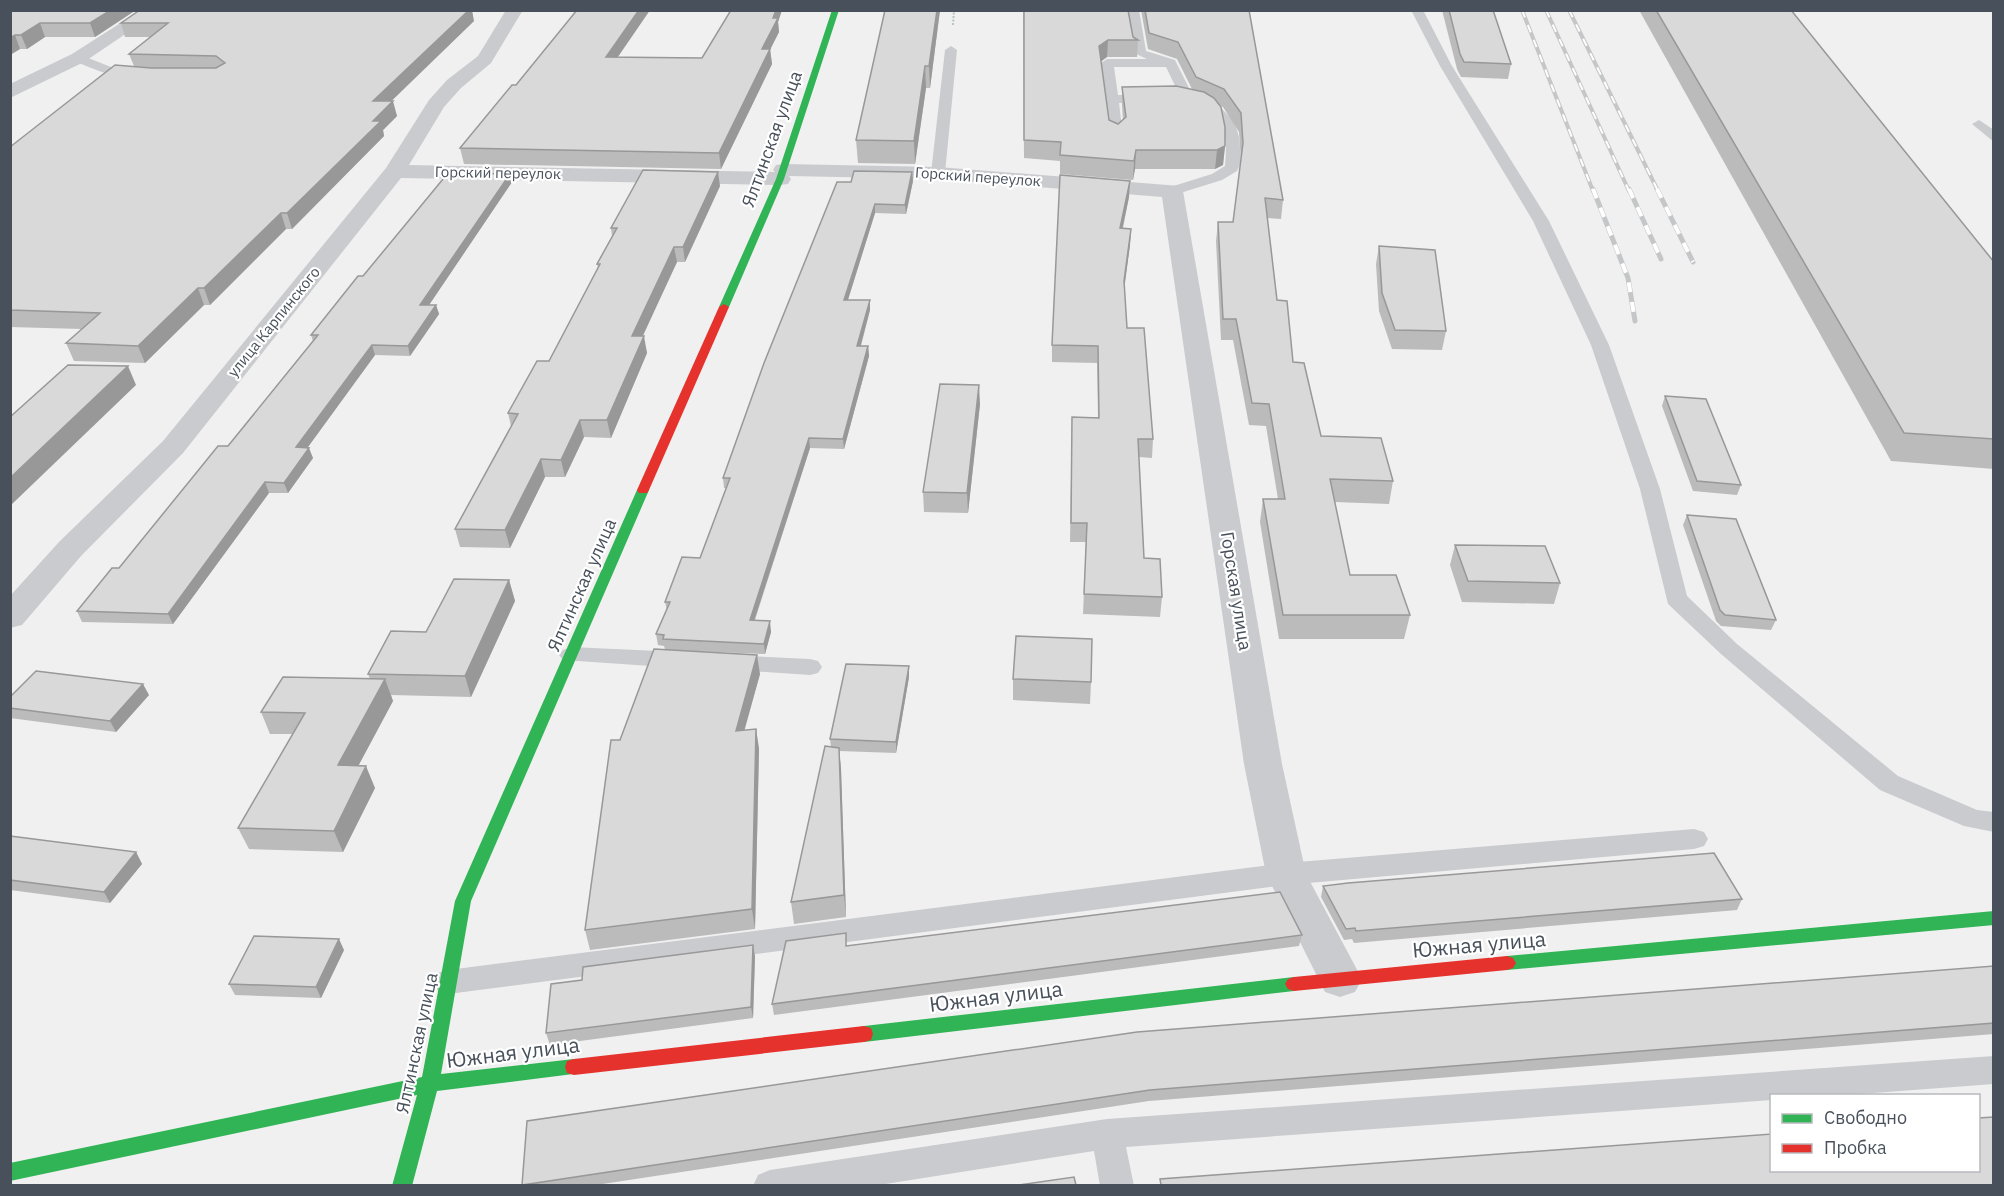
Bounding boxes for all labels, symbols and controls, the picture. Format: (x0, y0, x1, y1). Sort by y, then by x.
street label: Ялтинская улица (736, 67, 807, 210)
street label: Горский переулок (435, 162, 561, 183)
street label: Горский переулок (914, 163, 1042, 190)
street label: улица Карпинского (223, 263, 324, 381)
street label: Ялтинская улица (542, 514, 621, 655)
street label: Горская улица (1216, 530, 1257, 652)
street label: Южная улица (1411, 924, 1547, 964)
street label: Ялтинская улица (390, 970, 443, 1115)
street label: Южная улица (928, 974, 1064, 1018)
street label: Южная улица (445, 1030, 581, 1074)
legend (1770, 1094, 1980, 1172)
text: Свободно (1824, 1106, 1907, 1129)
text: Пробка (1824, 1136, 1887, 1159)

